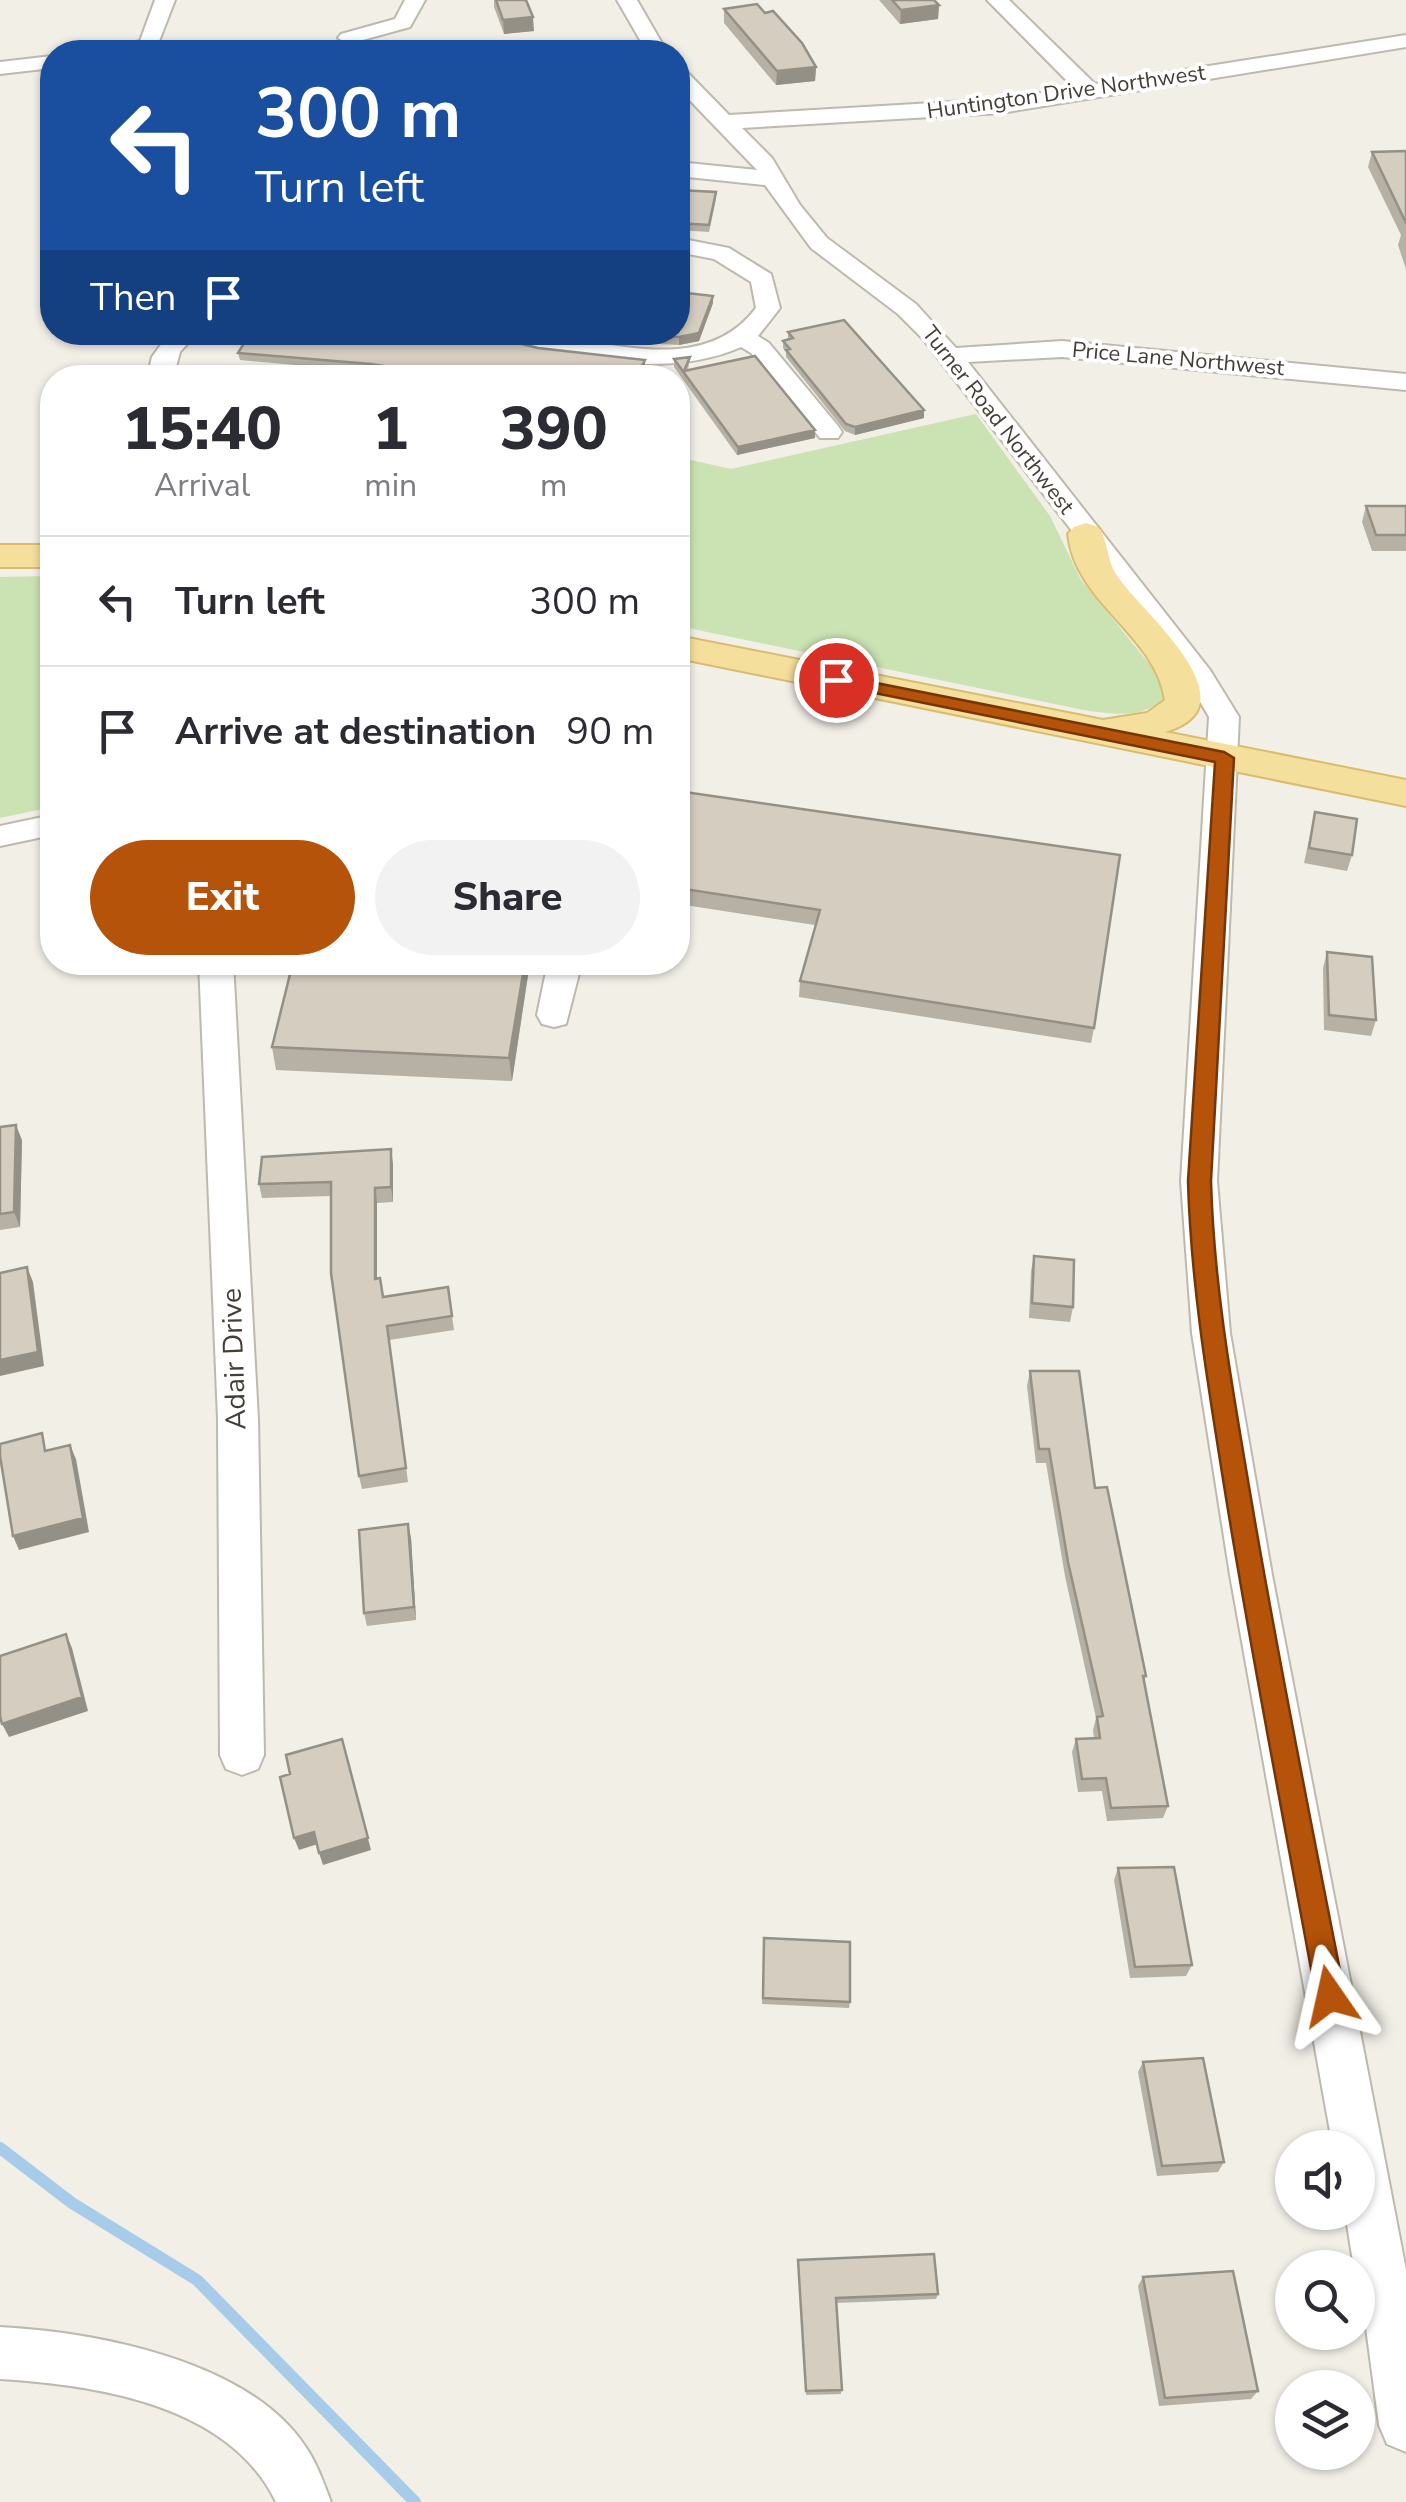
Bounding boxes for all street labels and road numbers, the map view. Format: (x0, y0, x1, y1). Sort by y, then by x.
street label: Huntington Drive Northwest (925, 58, 1207, 126)
street label: Turner Road Northwest (915, 319, 1081, 521)
street label: Price Lane Northwest (1071, 335, 1286, 383)
street label: Adair Drive (213, 1288, 255, 1430)

